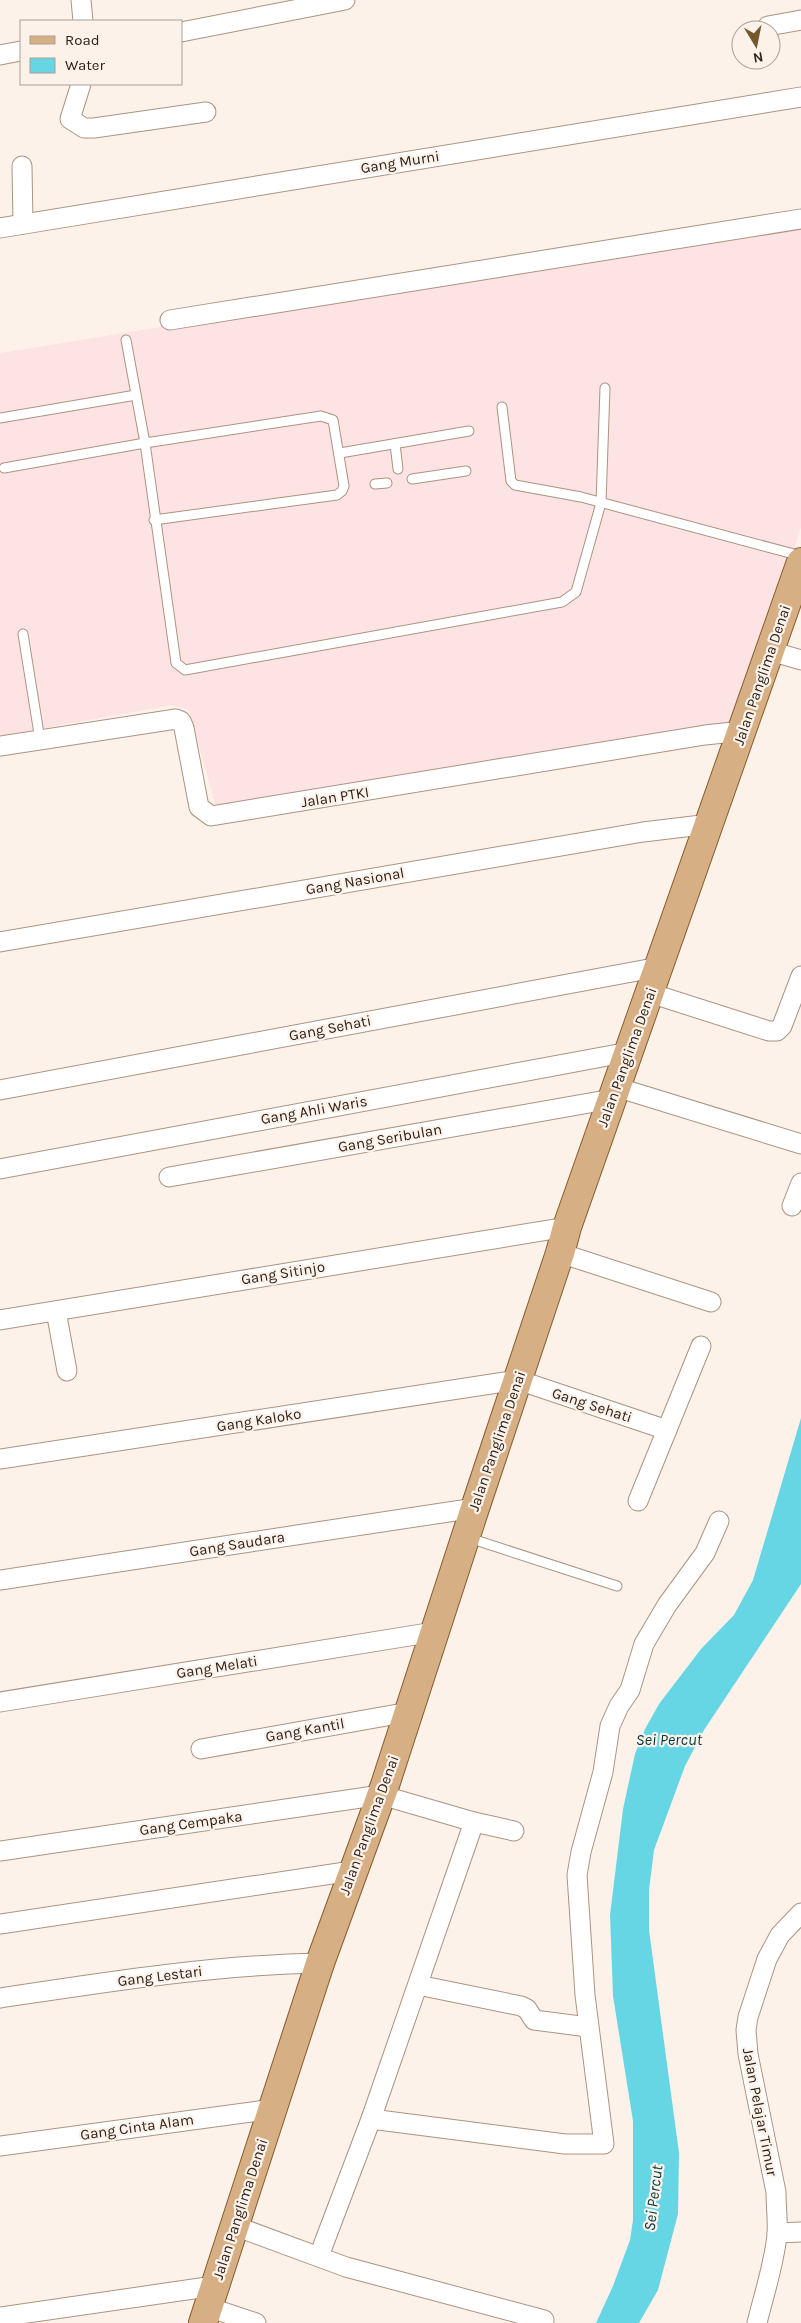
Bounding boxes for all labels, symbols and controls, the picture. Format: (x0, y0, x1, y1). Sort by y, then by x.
legend (20, 20, 182, 85)
north arrow (731, 20, 781, 70)
text: Road (65, 31, 100, 49)
text: N (752, 48, 765, 67)
text: Water (65, 56, 106, 74)
street label: Gang Murni (359, 147, 441, 177)
street label: Jalan Panglima Denai (730, 602, 794, 748)
street label: Jalan PTKI (300, 783, 370, 811)
street label: Gang Nasional (304, 863, 406, 899)
street label: Jalan Panglima Denai (593, 985, 661, 1129)
street label: Gang Sehati (287, 1011, 373, 1045)
street label: Gang Ahli Waris (259, 1092, 369, 1128)
street label: Gang Seribulan (337, 1120, 443, 1156)
street label: Gang Sitinjo (240, 1257, 326, 1289)
street label: Jalan Panglima Denai (465, 1368, 529, 1514)
street label: Gang Sehati (550, 1384, 634, 1426)
street label: Gang Kaloko (215, 1404, 303, 1436)
street label: Gang Saudara (188, 1528, 286, 1560)
street label: Gang Melati (175, 1652, 259, 1682)
street label: Gang Kantil (264, 1714, 346, 1746)
water label: Sei Percut (636, 1730, 703, 1749)
street label: Jalan Panglima Denai (335, 1753, 403, 1897)
street label: Gang Cempaka (138, 1807, 244, 1839)
street label: Gang Lestari (117, 1962, 203, 1990)
street label: Jalan Pelajar Timur (739, 2046, 781, 2178)
street label: Gang Cinta Alam (79, 2110, 195, 2144)
street label: Jalan Panglima Denai (209, 2136, 271, 2282)
water label: Sei Percut (640, 2163, 667, 2232)

